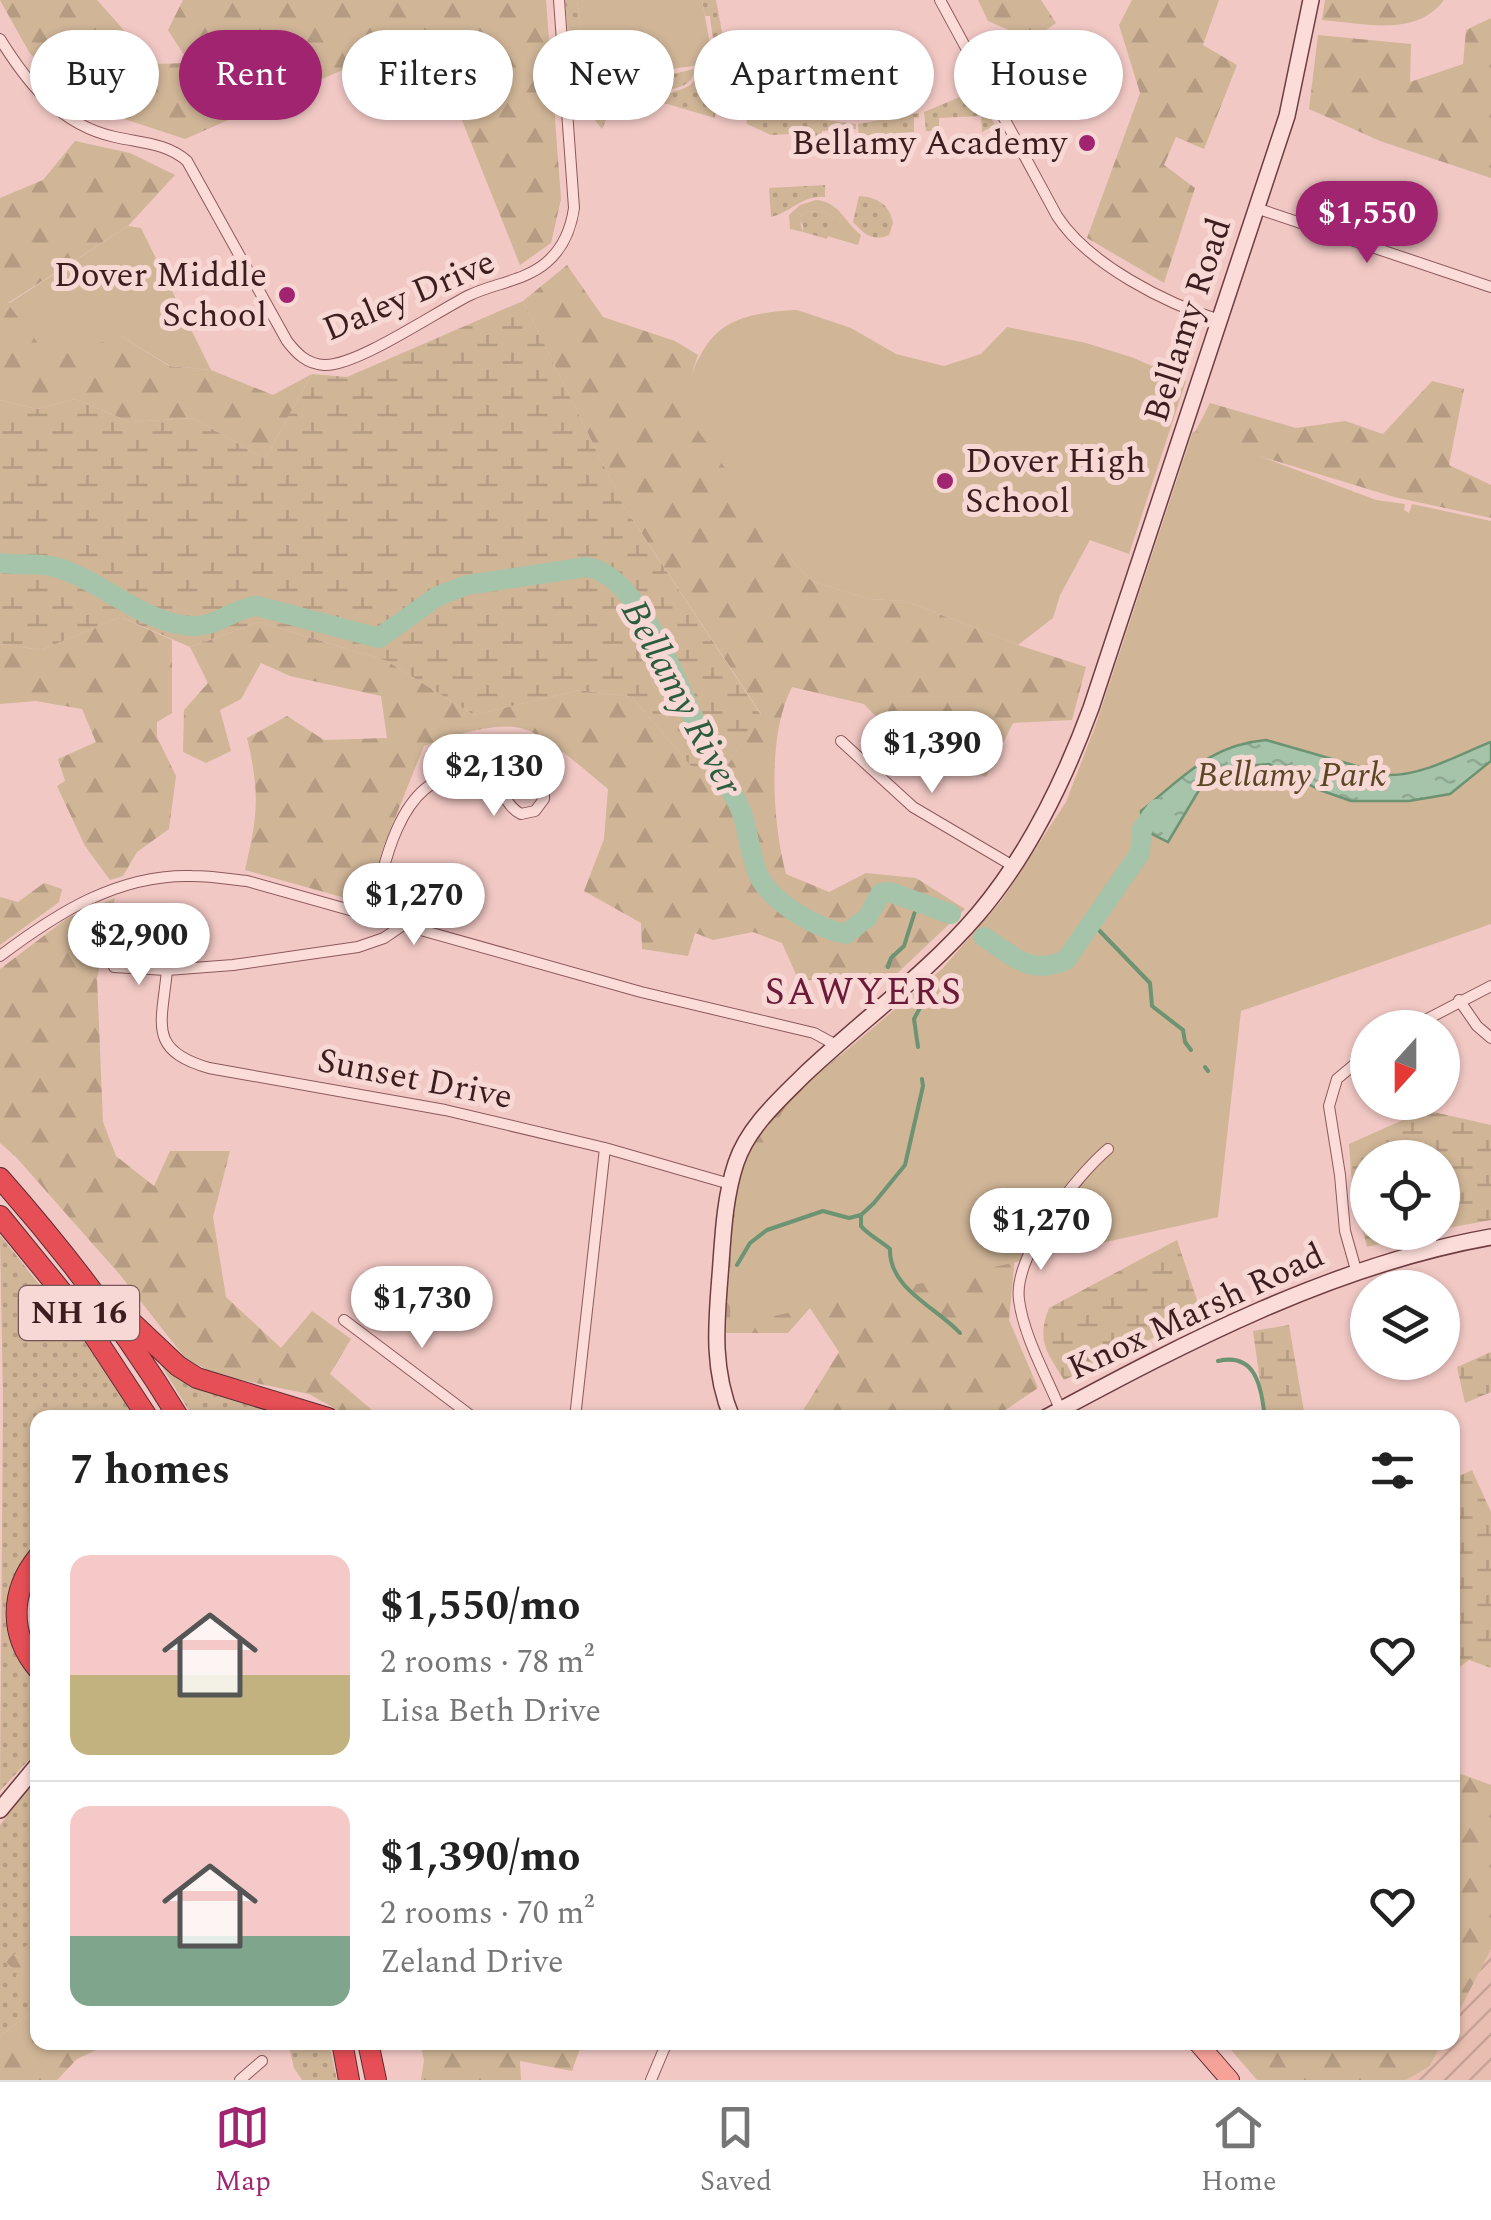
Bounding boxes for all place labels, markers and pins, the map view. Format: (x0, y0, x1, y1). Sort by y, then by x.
place label: Bellamy Academy (791, 117, 1068, 170)
marker: Bellamy Academy (1076, 132, 1098, 154)
pin: $1,550 (1286, 181, 1448, 266)
place label: Dover Middle School (54, 249, 267, 342)
marker: Dover Middle School (276, 284, 298, 306)
place label: Dover High School (965, 435, 1146, 528)
marker: Dover High School (934, 470, 956, 492)
pin: $1,390 (851, 711, 1013, 796)
pin: $2,130 (413, 734, 575, 819)
pin: $1,270 (333, 863, 495, 948)
pin: $2,900 (58, 903, 220, 988)
pin: $1,270 (960, 1188, 1122, 1273)
pin: $1,730 (341, 1266, 503, 1351)

